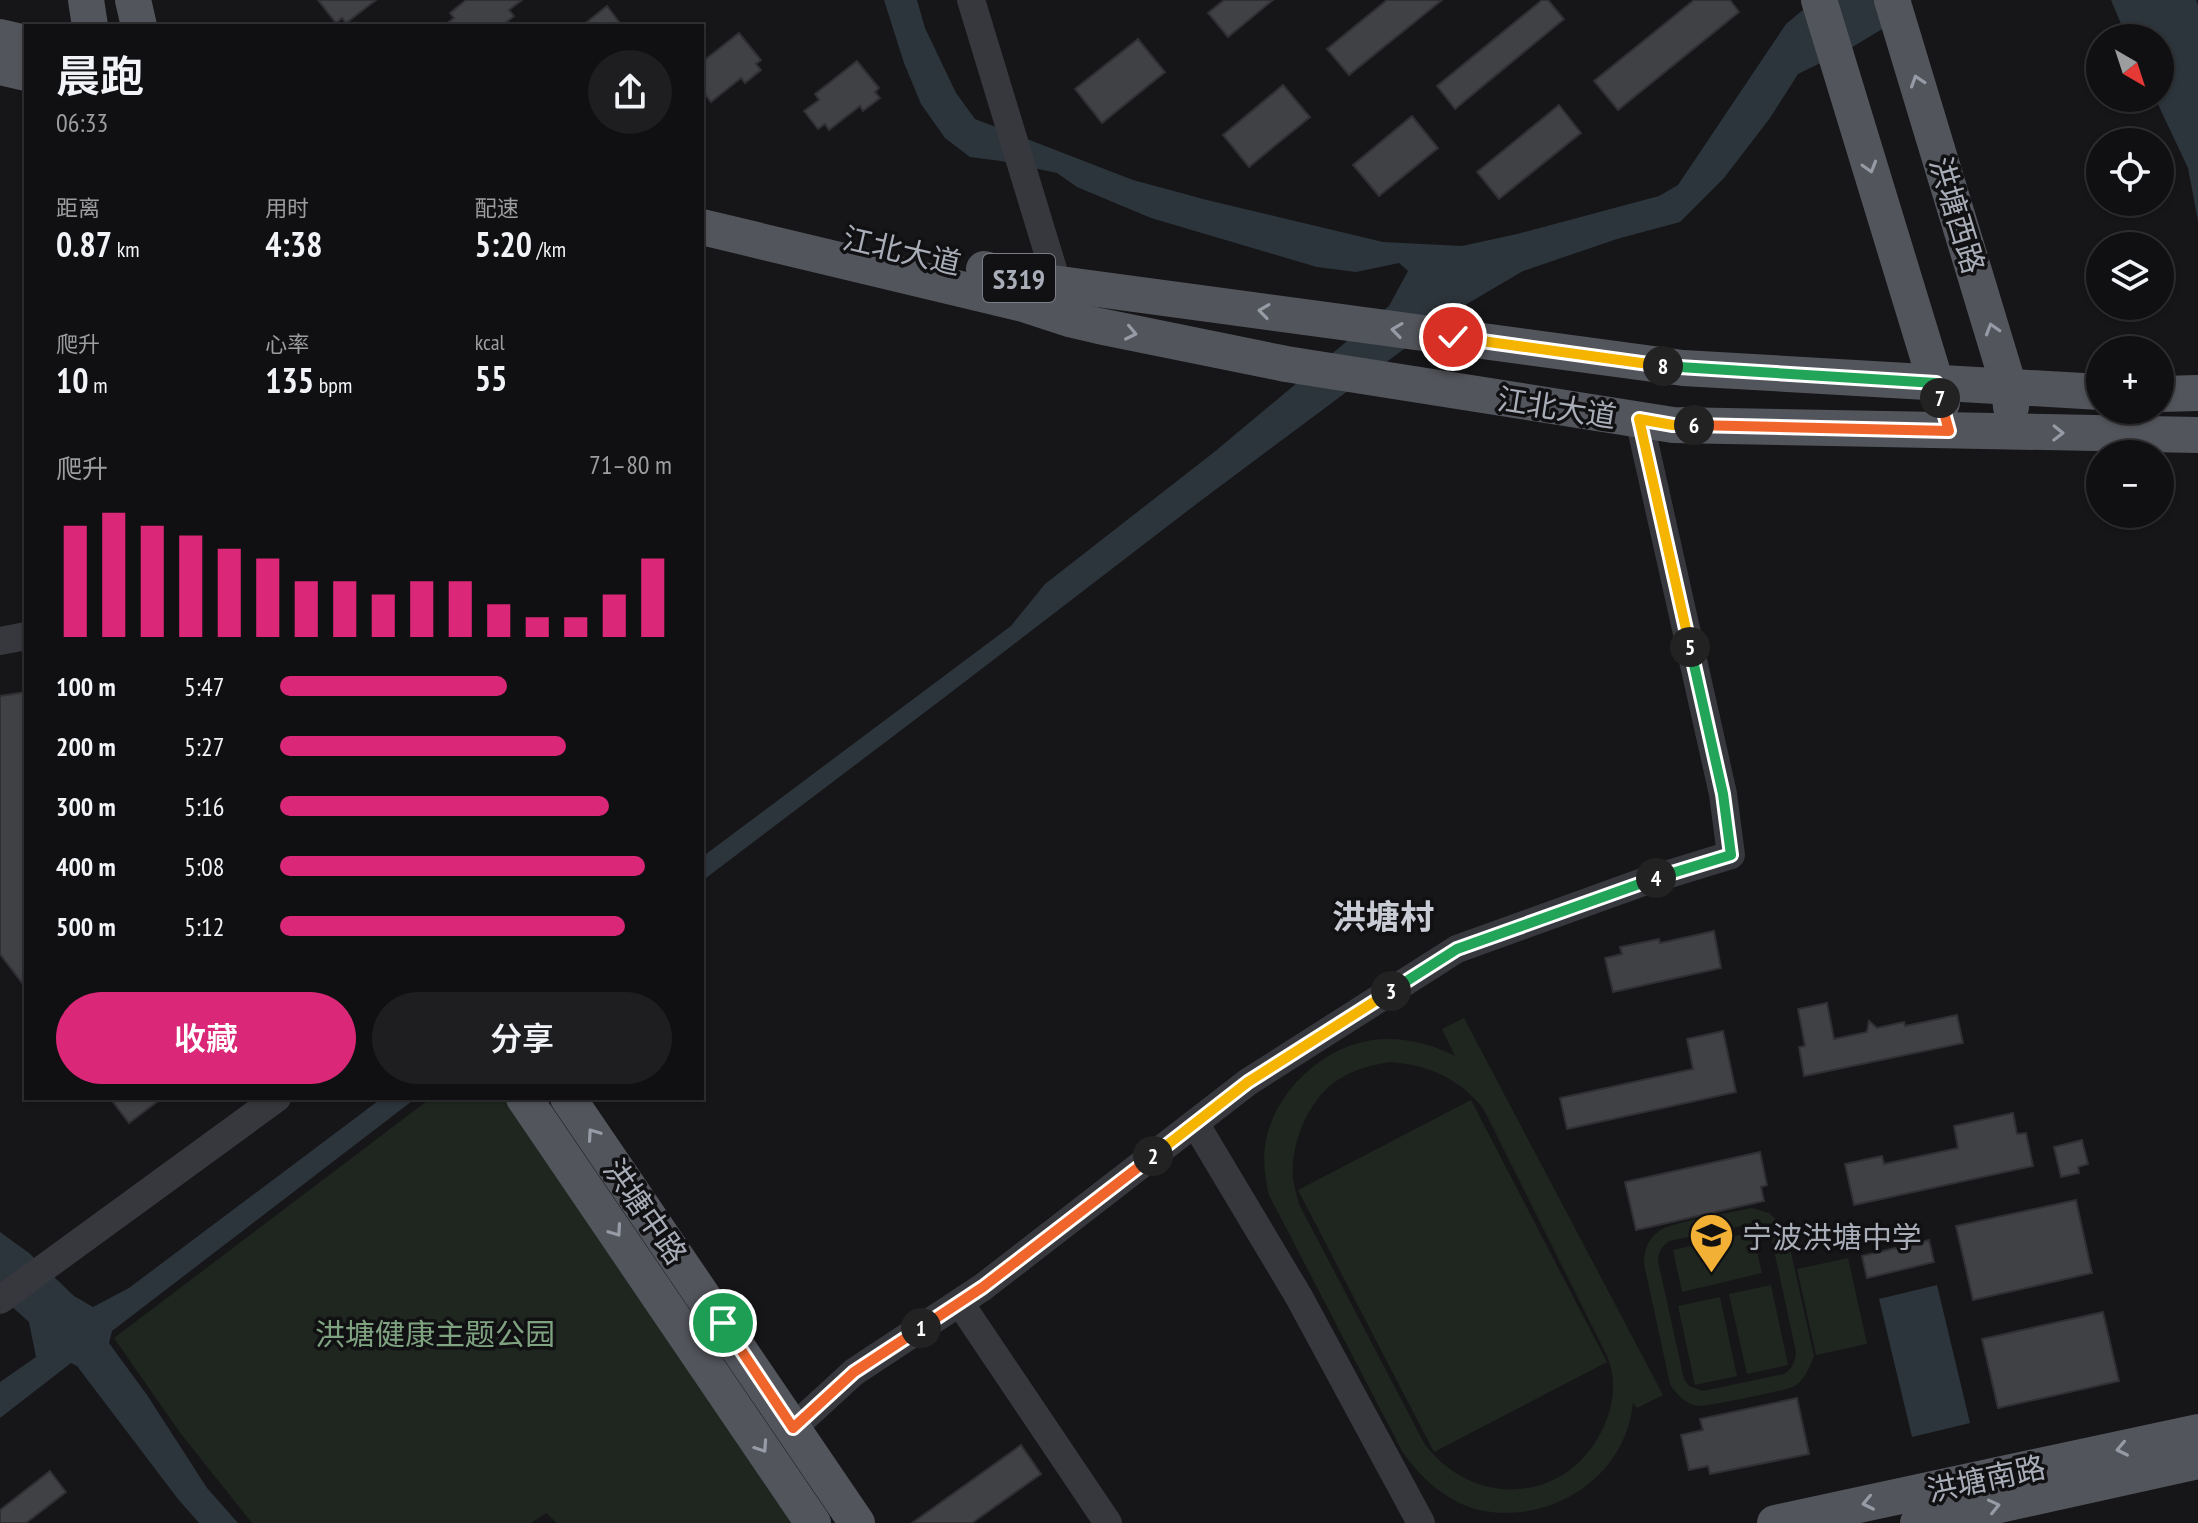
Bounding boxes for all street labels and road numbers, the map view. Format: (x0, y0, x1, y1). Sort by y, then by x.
street label: 洪塘西路 (1922, 152, 1994, 278)
street label: 江北大道 (839, 218, 965, 282)
road number: S319 (983, 254, 1055, 302)
street label: 江北大道 (1495, 378, 1619, 436)
street label: 洪塘中路 (596, 1151, 696, 1271)
street label: 洪塘南路 (1923, 1446, 2049, 1510)

